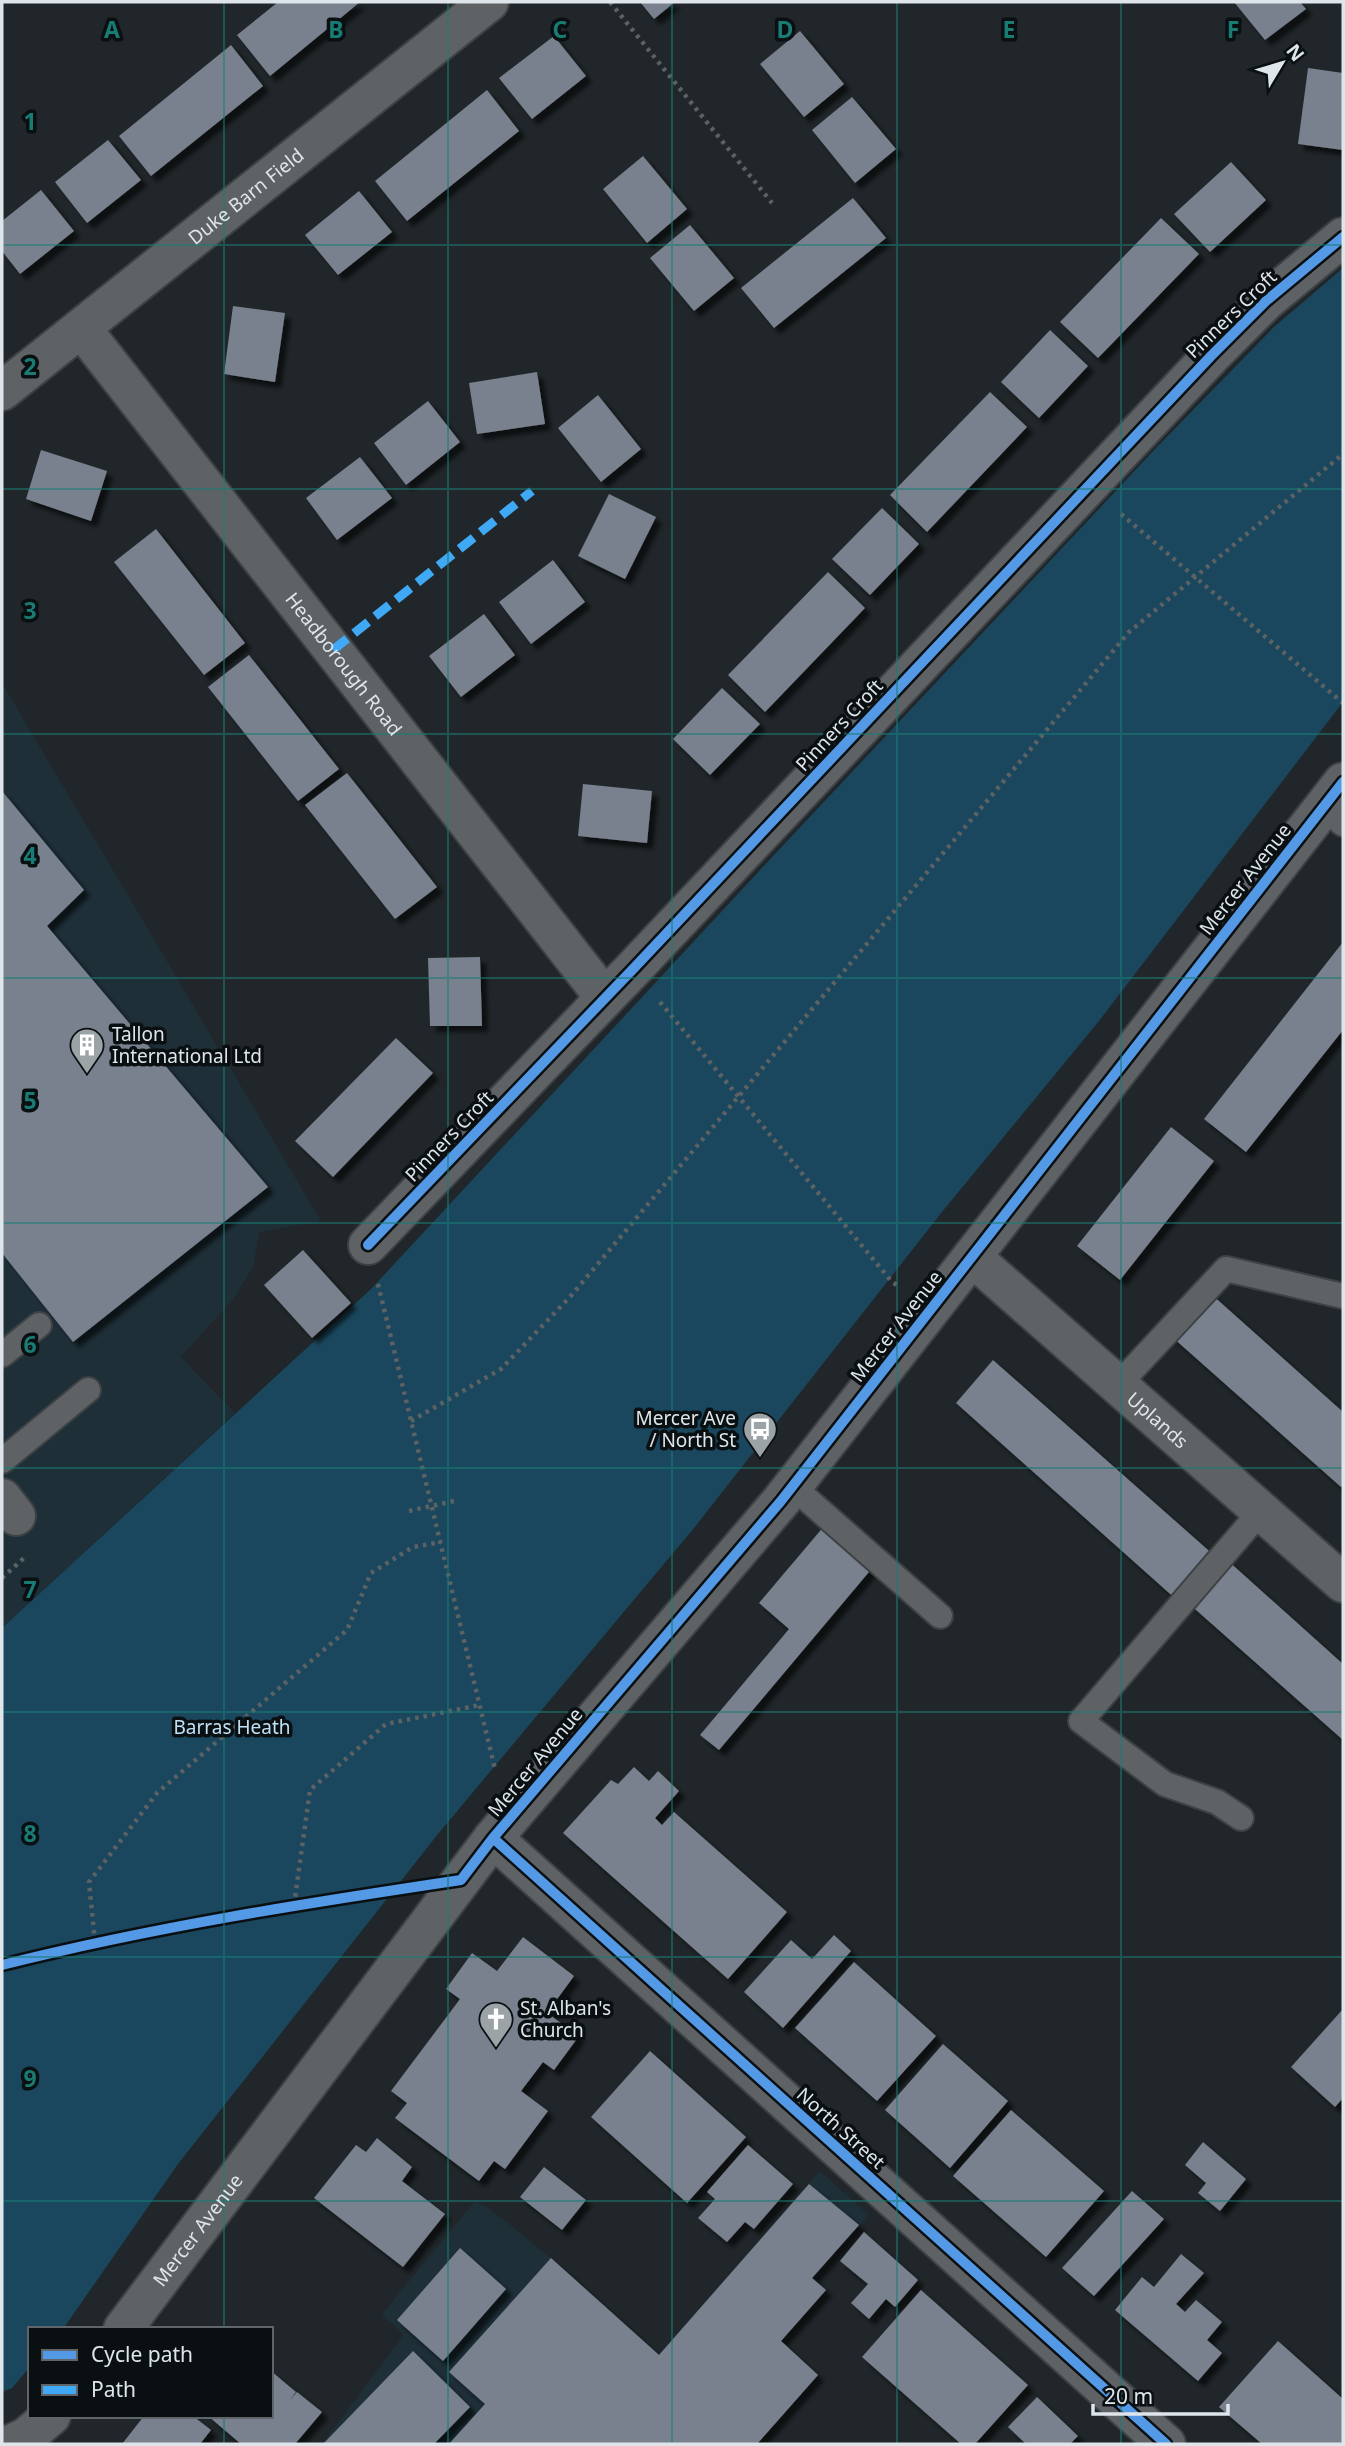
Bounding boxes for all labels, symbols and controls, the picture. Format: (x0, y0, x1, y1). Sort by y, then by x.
text: A (104, 13, 120, 45)
text: B (328, 13, 344, 45)
text: C (553, 13, 568, 45)
text: D (777, 13, 793, 45)
text: E (1003, 13, 1015, 45)
text: F (1227, 13, 1239, 45)
north arrow (1247, 28, 1317, 98)
text: N (1280, 38, 1310, 67)
text: 1 (23, 105, 37, 137)
street label: Duke Barn Field (183, 142, 309, 250)
street label: Pinners Croft (1180, 264, 1282, 364)
text: 2 (23, 350, 37, 382)
street label: Headborough Road (280, 587, 408, 741)
text: 3 (23, 594, 37, 626)
street label: Pinners Croft (790, 673, 888, 777)
street label: Mercer Avenue (1193, 818, 1297, 940)
text: 4 (23, 839, 37, 871)
place label: Tallon International Ltd (112, 1021, 262, 1069)
building icon: Tallon International Ltd (68, 1026, 106, 1075)
text: 5 (23, 1084, 37, 1116)
street label: Pinners Croft (399, 1085, 499, 1187)
street label: Mercer Avenue (844, 1265, 948, 1387)
text: 6 (23, 1328, 37, 1360)
street label: Uplands (1121, 1386, 1194, 1454)
place label: Mercer Ave / North St (635, 1405, 736, 1453)
bus stop icon: Mercer Ave / North St (741, 1410, 779, 1459)
text: 7 (23, 1573, 37, 1605)
street label: Mercer Avenue (482, 1702, 588, 1822)
park label: Barras Heath (173, 1714, 291, 1740)
text: 8 (23, 1817, 37, 1849)
place label: St. Alban's Church (520, 1995, 611, 2043)
church icon: St. Alban's Church (477, 2000, 515, 2049)
text: 9 (23, 2062, 37, 2094)
street label: North Street (791, 2081, 891, 2175)
street label: Mercer Avenue (147, 2168, 249, 2292)
legend (28, 2327, 273, 2418)
text: Cycle path (91, 2340, 193, 2368)
scale bar (1093, 2372, 1228, 2416)
text: Path (91, 2375, 136, 2403)
text: 20 m (1104, 2382, 1153, 2410)

